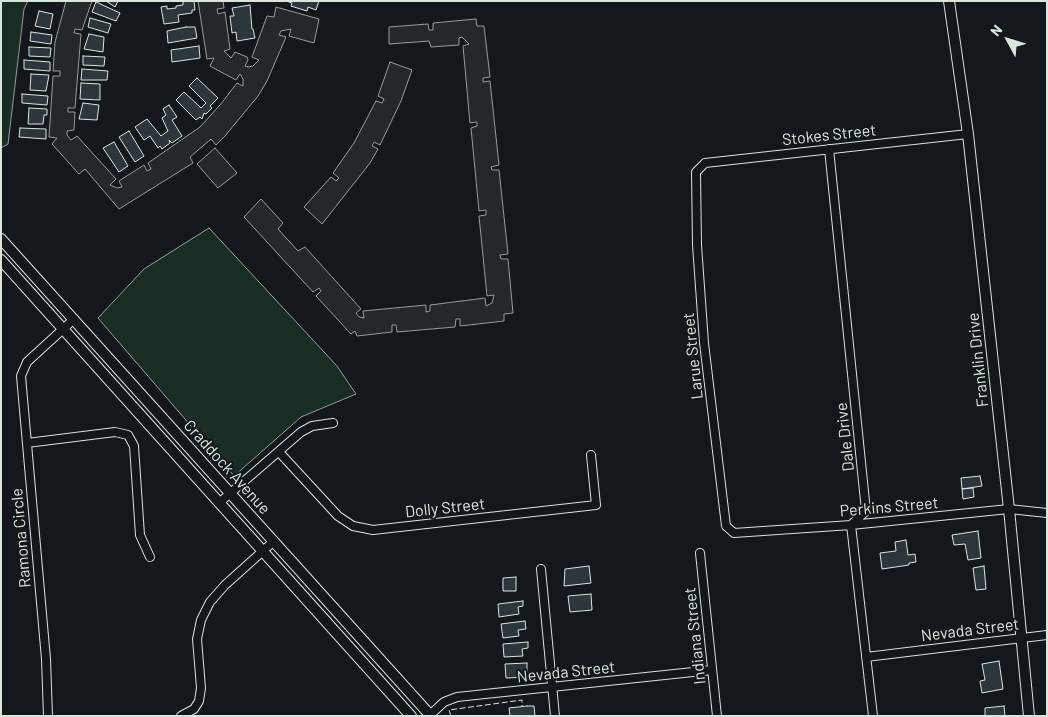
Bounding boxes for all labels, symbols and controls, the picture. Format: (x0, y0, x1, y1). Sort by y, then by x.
north arrow (983, 15, 1033, 65)
text: N (986, 21, 1005, 39)
street label: Stokes Street (781, 121, 877, 149)
street label: Larue Street (679, 312, 707, 400)
street label: Franklin Drive (964, 312, 992, 408)
street label: Dale Drive (832, 402, 858, 472)
street label: Craddock Avenue (180, 416, 274, 518)
street label: Ramona Circle (7, 487, 35, 589)
street label: Perkins Street (839, 493, 939, 521)
street label: Dolly Street (404, 494, 486, 522)
street label: Indiana Street (680, 587, 710, 685)
street label: Nevada Street (920, 614, 1020, 646)
street label: Nevada Street (516, 657, 616, 687)

